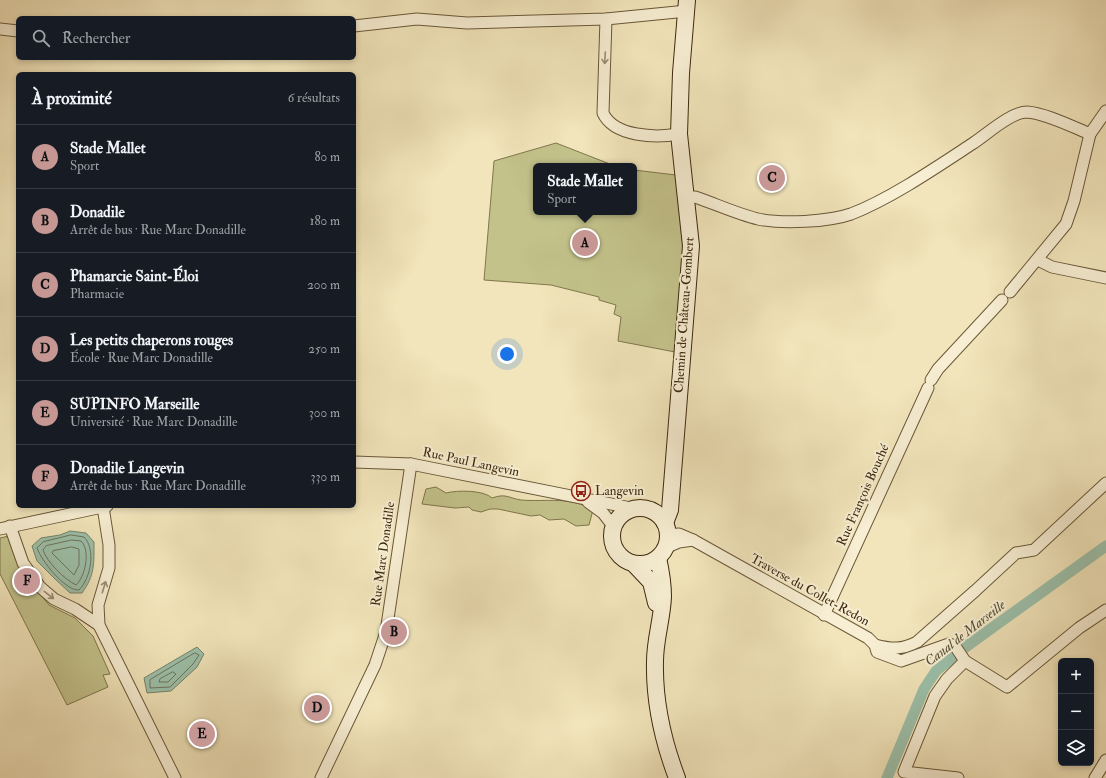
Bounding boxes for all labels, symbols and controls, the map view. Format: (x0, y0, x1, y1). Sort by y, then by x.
search box (16, 16, 356, 60)
icon: search (30, 27, 52, 49)
text: Rechercher (62, 29, 130, 48)
one-way arrow (601, 51, 609, 64)
text: À proximité (32, 88, 112, 109)
text: 6 résultats (288, 90, 340, 106)
text: Stade Mallet (70, 139, 146, 158)
text: A (41, 149, 49, 165)
text: 80 m (314, 149, 340, 165)
text: Sport (70, 158, 99, 174)
popup (533, 163, 637, 215)
pin: C (759, 163, 785, 193)
text: Stade Mallet (547, 172, 623, 191)
text: Sport (547, 191, 576, 207)
text: Donadile (70, 203, 125, 222)
text: B (41, 213, 49, 229)
text: 180 m (310, 213, 340, 229)
text: Arrêt de bus · Rue Marc Donadille (70, 222, 246, 238)
pin: A (572, 228, 598, 258)
street label: Chemin de Château-Gombert (671, 236, 697, 394)
text: Phamarcie Saint-Éloi (70, 267, 199, 286)
text: C (40, 277, 50, 293)
text: 200 m (307, 277, 340, 293)
text: Pharmacie (70, 286, 124, 302)
text: Les petits chaperons rouges (70, 331, 233, 350)
text: D (40, 341, 50, 357)
text: 250 m (308, 341, 340, 357)
your location (497, 344, 517, 364)
text: École · Rue Marc Donadille (70, 350, 213, 366)
text: SUPINFO Marseille (70, 395, 199, 414)
text: E (40, 405, 50, 421)
text: 300 m (309, 405, 340, 421)
text: Université · Rue Marc Donadille (70, 414, 237, 430)
street label: Rue François Bouché (833, 441, 893, 548)
street label: Rue Paul Langevin (421, 444, 521, 480)
text: Donadile Langevin (70, 459, 185, 478)
text: F (41, 469, 49, 485)
text: 330 m (311, 469, 340, 485)
text: Arrêt de bus · Rue Marc Donadille (70, 478, 246, 494)
bus stop icon: Langevin (570, 480, 592, 502)
place label: Langevin (595, 483, 644, 499)
street label: Rue Marc Donadille (368, 500, 398, 607)
street label: Traverse du Collet-Redon (748, 551, 873, 630)
pin: F (14, 566, 40, 596)
one-way arrow (101, 581, 108, 594)
one-way arrow (44, 591, 55, 599)
water label: Canal de Marseille (921, 596, 1009, 670)
pin: B (381, 617, 407, 647)
map controls (1058, 658, 1094, 766)
button: + (1058, 658, 1094, 694)
pin: D (304, 693, 330, 723)
button: − (1058, 694, 1094, 730)
pin: E (189, 719, 215, 749)
button: layers (1058, 730, 1094, 766)

